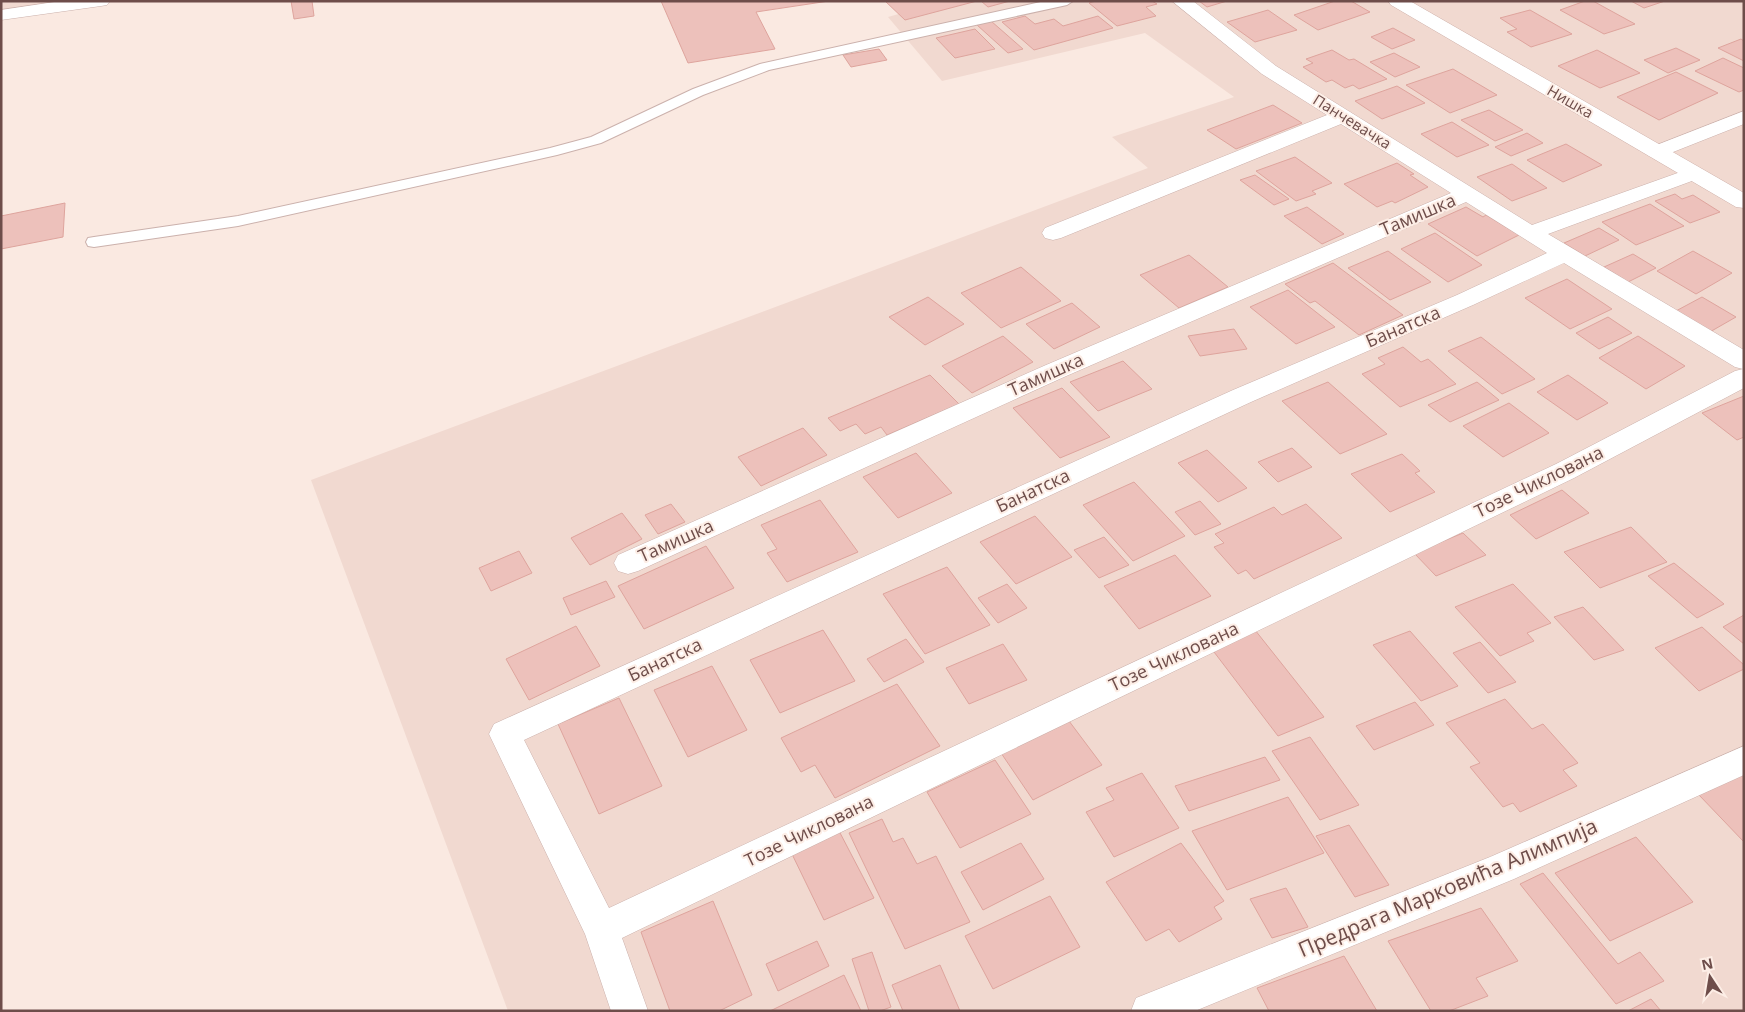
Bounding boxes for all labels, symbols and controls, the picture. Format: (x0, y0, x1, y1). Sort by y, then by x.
street label: Нишка (1544, 80, 1597, 122)
street label: Панчевачка (1310, 89, 1395, 153)
street label: Тамишка (1376, 187, 1459, 241)
street label: Банатска (1362, 300, 1444, 353)
street label: Тамишка (1004, 347, 1087, 401)
street label: Тозе Чиклована (1470, 440, 1607, 523)
street label: Банатска (992, 463, 1073, 518)
street label: Тамишка (634, 513, 717, 567)
street label: Тозе Чиклована (1105, 616, 1242, 697)
street label: Банатска (624, 632, 705, 687)
street label: Тозе Чиклована (740, 789, 877, 872)
street label: Предрага Марковића Алимпија (1294, 811, 1601, 963)
north arrow (1685, 952, 1735, 1002)
text: N (1700, 953, 1715, 974)

